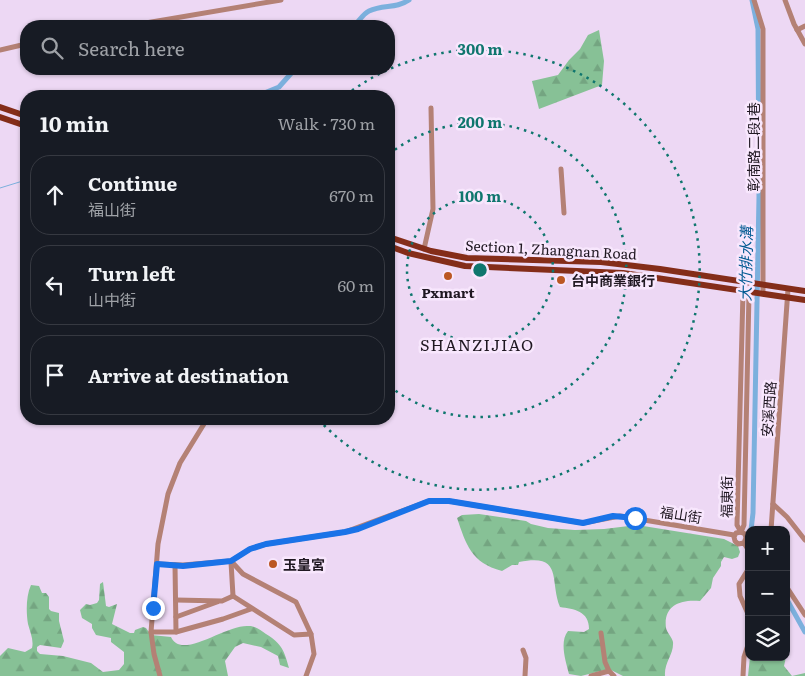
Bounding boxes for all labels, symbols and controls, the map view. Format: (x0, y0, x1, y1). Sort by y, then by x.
search box (20, 20, 395, 75)
icon: search (38, 34, 66, 62)
text: Search here (78, 34, 185, 62)
text: 300 m (458, 37, 502, 60)
street label: 彰南路二段1巷 (743, 102, 763, 192)
text: 10 min (40, 107, 109, 138)
text: 200 m (458, 110, 502, 133)
text: Walk · 730 m (278, 111, 375, 135)
text: Continue (88, 169, 177, 197)
icon: ahead (41, 181, 69, 209)
text: 670 m (329, 183, 374, 207)
text: 100 m (459, 184, 501, 207)
text: 福山街 (88, 197, 136, 221)
water label: 大竹排水溝 (733, 224, 757, 302)
street label: Section 1, Zhangnan Road (465, 235, 638, 264)
text: Turn left (88, 259, 175, 287)
centre of rings (471, 261, 489, 279)
marker: Pxmart (442, 270, 454, 282)
place label: 台中商業銀行 (571, 270, 655, 290)
icon: left (41, 271, 69, 299)
text: 60 m (337, 273, 374, 297)
marker: 台中商業銀行 (555, 274, 567, 286)
place label: Pxmart (421, 282, 475, 302)
text: 山中街 (88, 287, 136, 311)
district label: SHANZIJIAO (420, 332, 534, 356)
icon: arrive (41, 361, 69, 389)
text: Arrive at destination (88, 361, 289, 389)
street label: 安溪西路 (756, 380, 780, 438)
street label: 福東街 (716, 476, 736, 518)
street label: 福山街 (659, 501, 703, 527)
route start (624, 507, 647, 530)
map controls (745, 526, 790, 661)
button: + (745, 526, 790, 571)
place label: 玉皇宮 (283, 554, 325, 574)
marker: 玉皇宮 (267, 558, 279, 570)
button: − (745, 571, 790, 616)
route end (142, 597, 165, 620)
button: layers (745, 616, 790, 661)

